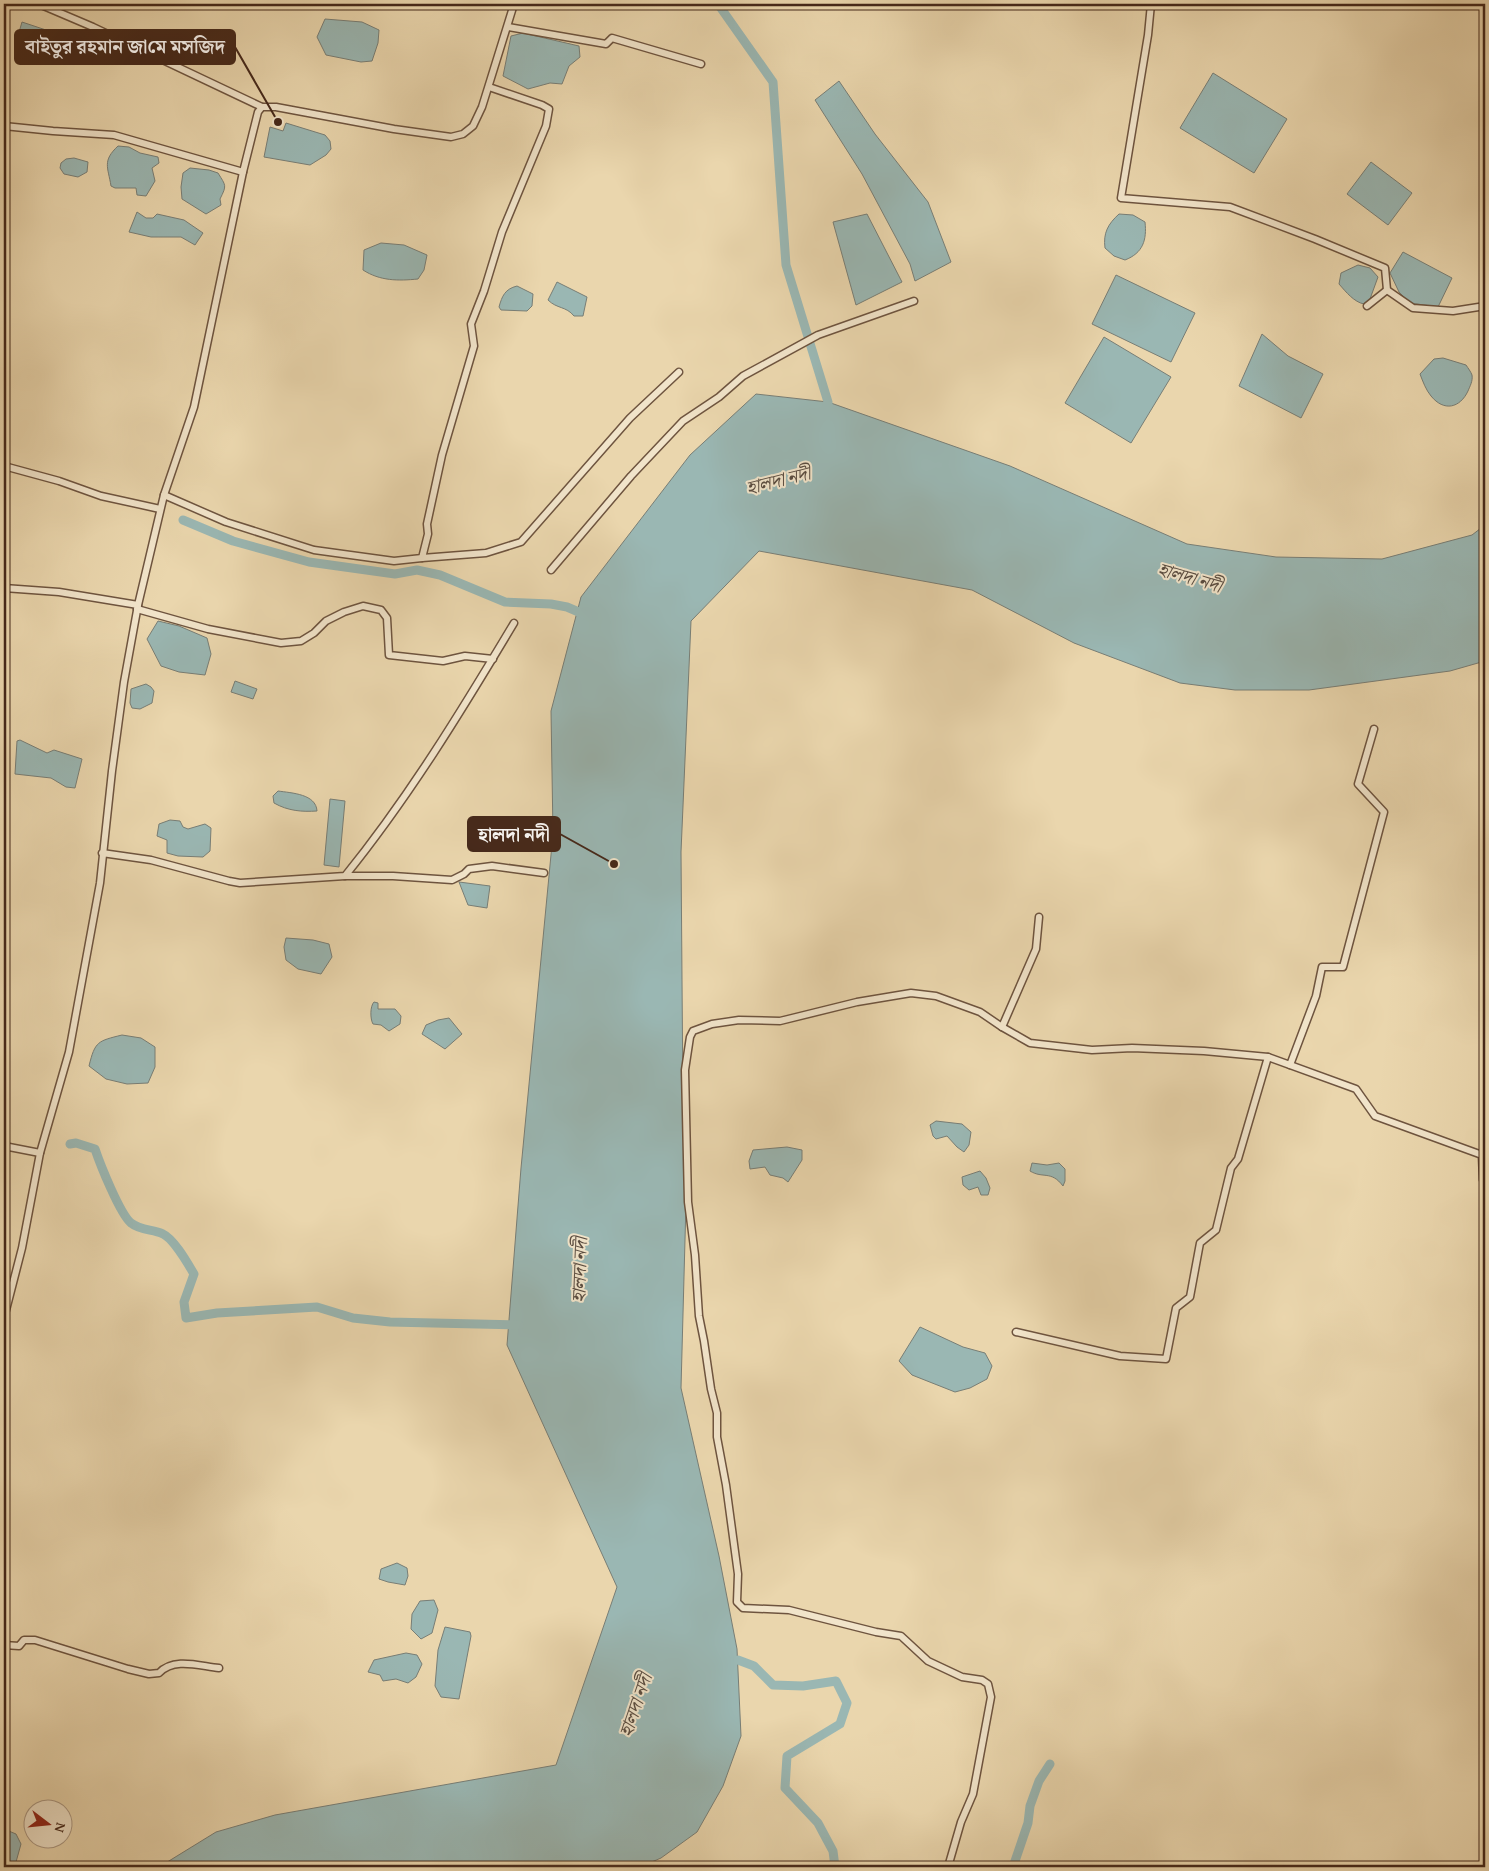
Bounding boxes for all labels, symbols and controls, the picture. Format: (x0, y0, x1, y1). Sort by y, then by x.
callout: বাইতুর রহমান জা‌মে মস‌জিদ (15, 30, 235, 64)
text: বাইতুর রহমান জা‌মে মস‌জিদ (24, 32, 226, 60)
water label: হালদা নদী (743, 458, 815, 501)
water label: হালদা নদী (1155, 555, 1227, 600)
callout: হালদা নদী (468, 817, 560, 851)
text: হালদা নদী (477, 820, 550, 848)
water label: হালদা নদী (564, 1235, 594, 1303)
water label: হালদা নদী (611, 1667, 660, 1740)
north arrow (22, 1798, 72, 1848)
text: N (49, 1820, 71, 1835)

